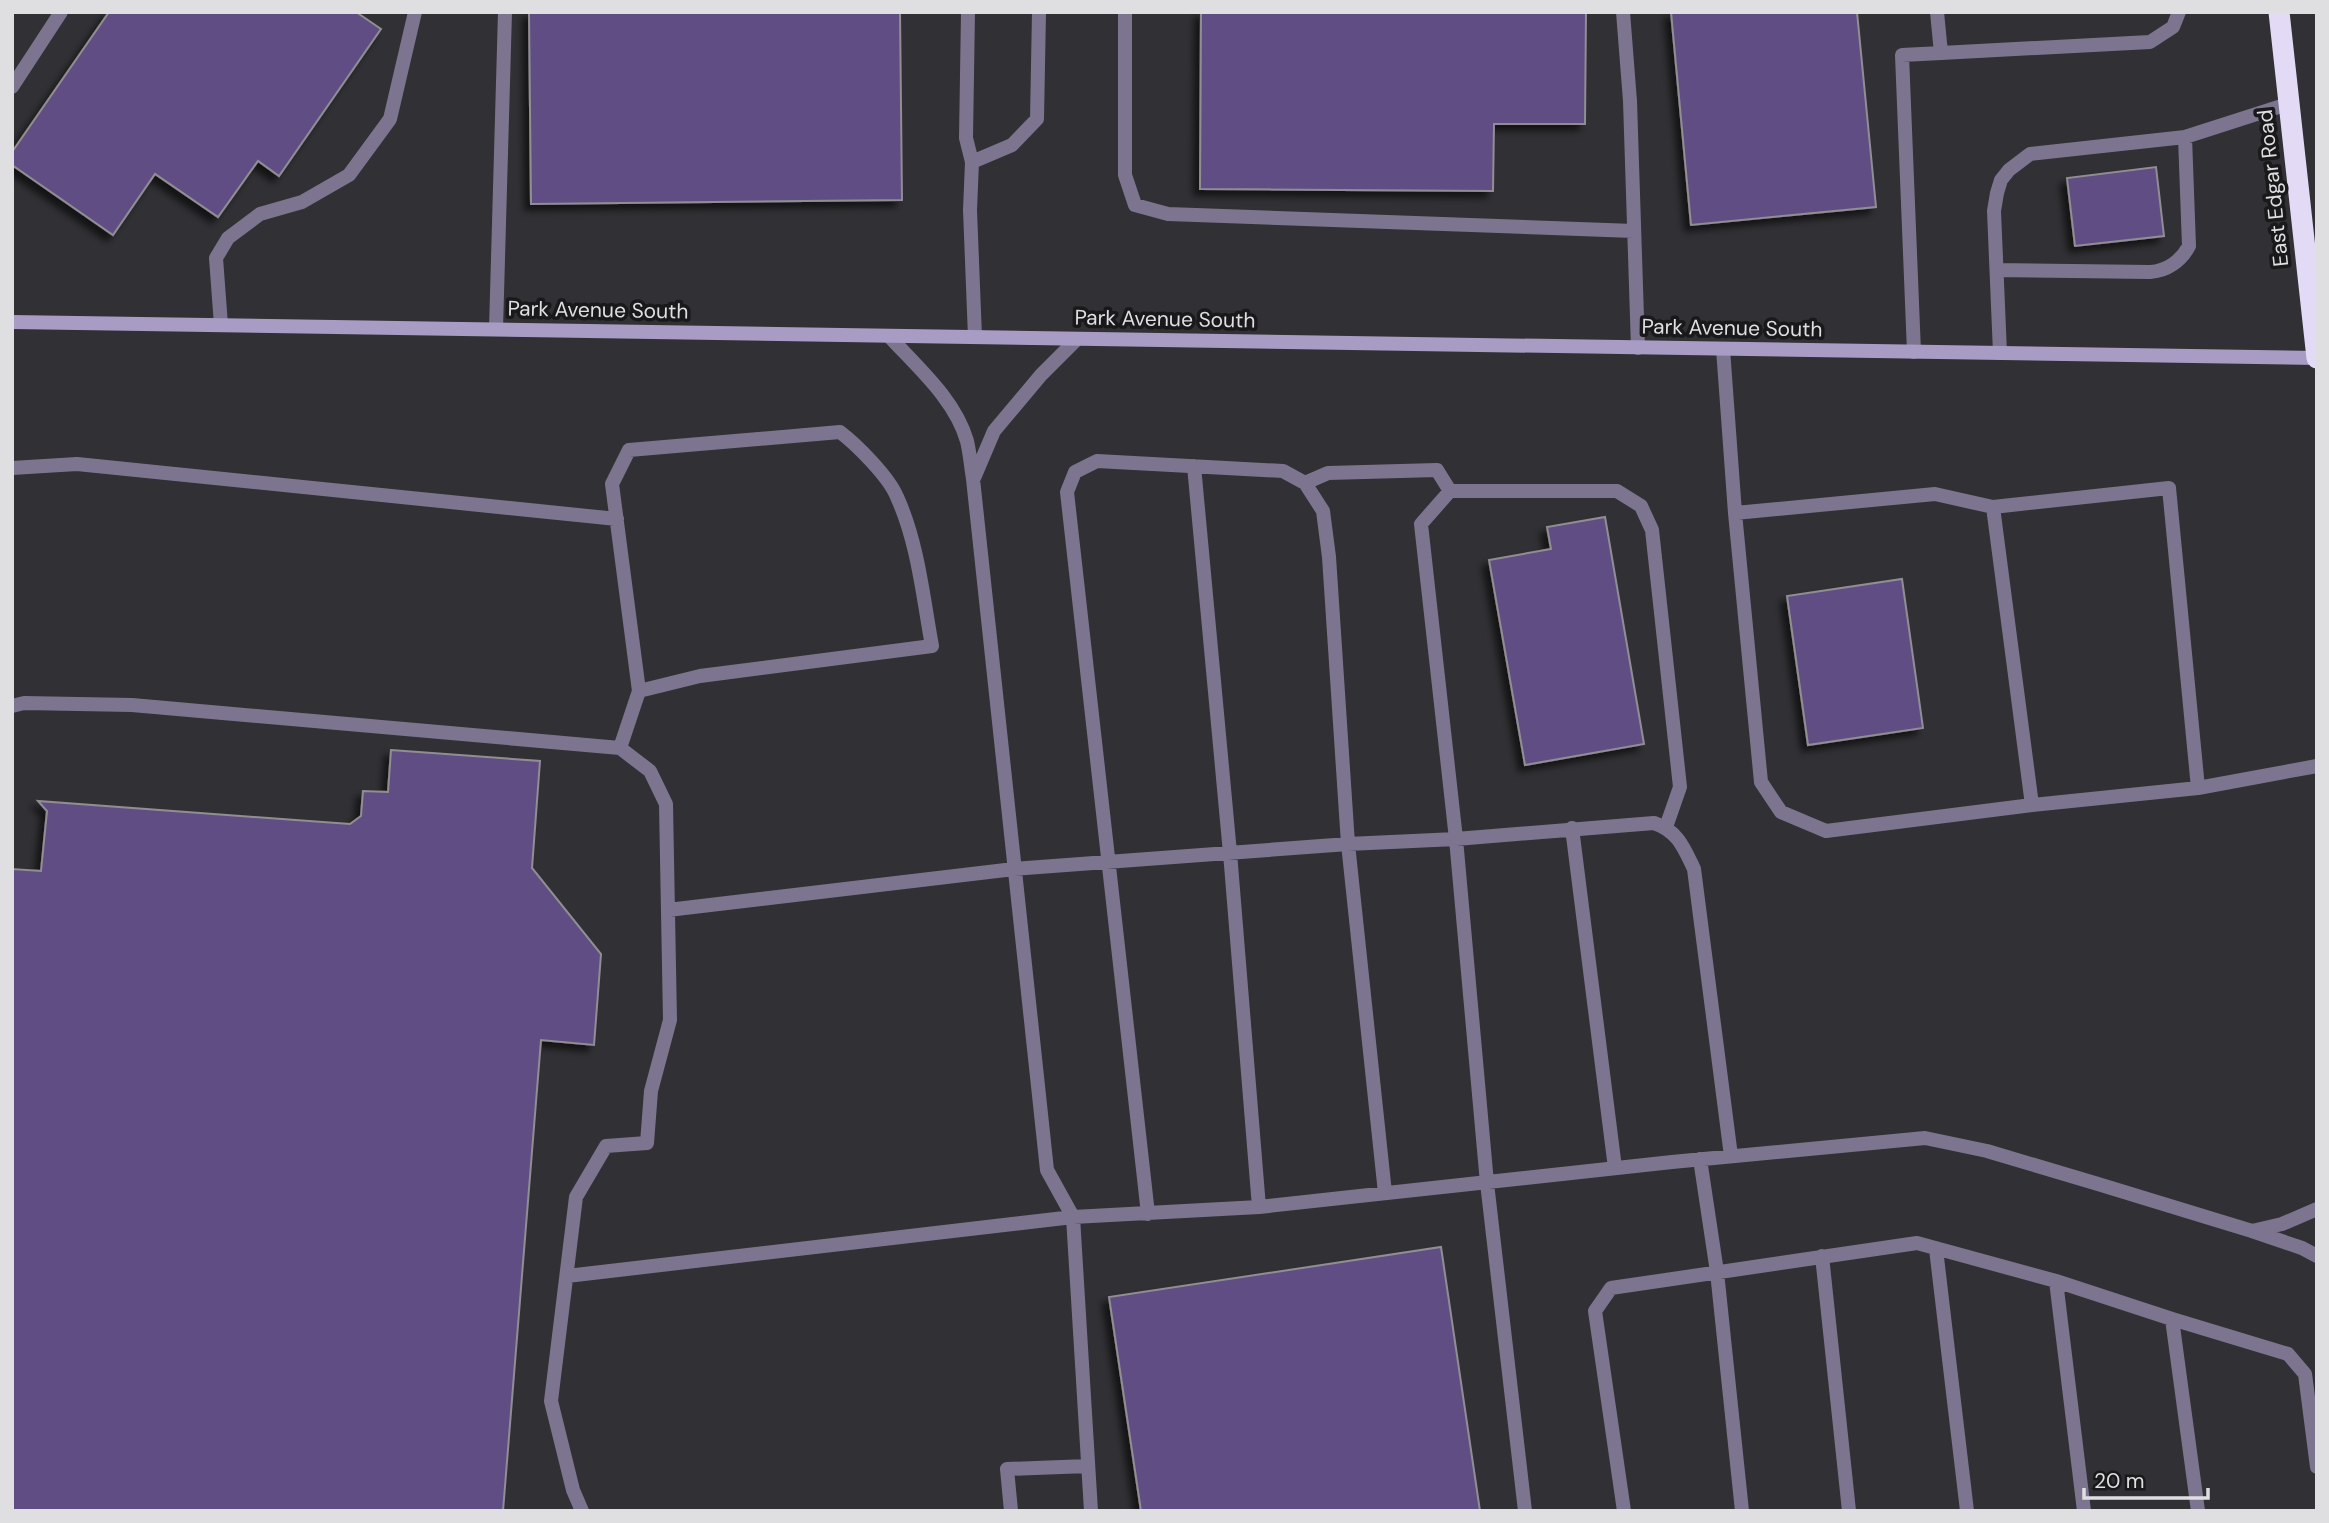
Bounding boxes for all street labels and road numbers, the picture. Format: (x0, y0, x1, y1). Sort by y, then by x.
street label: East Edgar Road (2251, 108, 2295, 268)
street label: Park Avenue South (507, 294, 689, 326)
street label: Park Avenue South (1074, 303, 1256, 335)
street label: Park Avenue South (1641, 312, 1823, 344)

